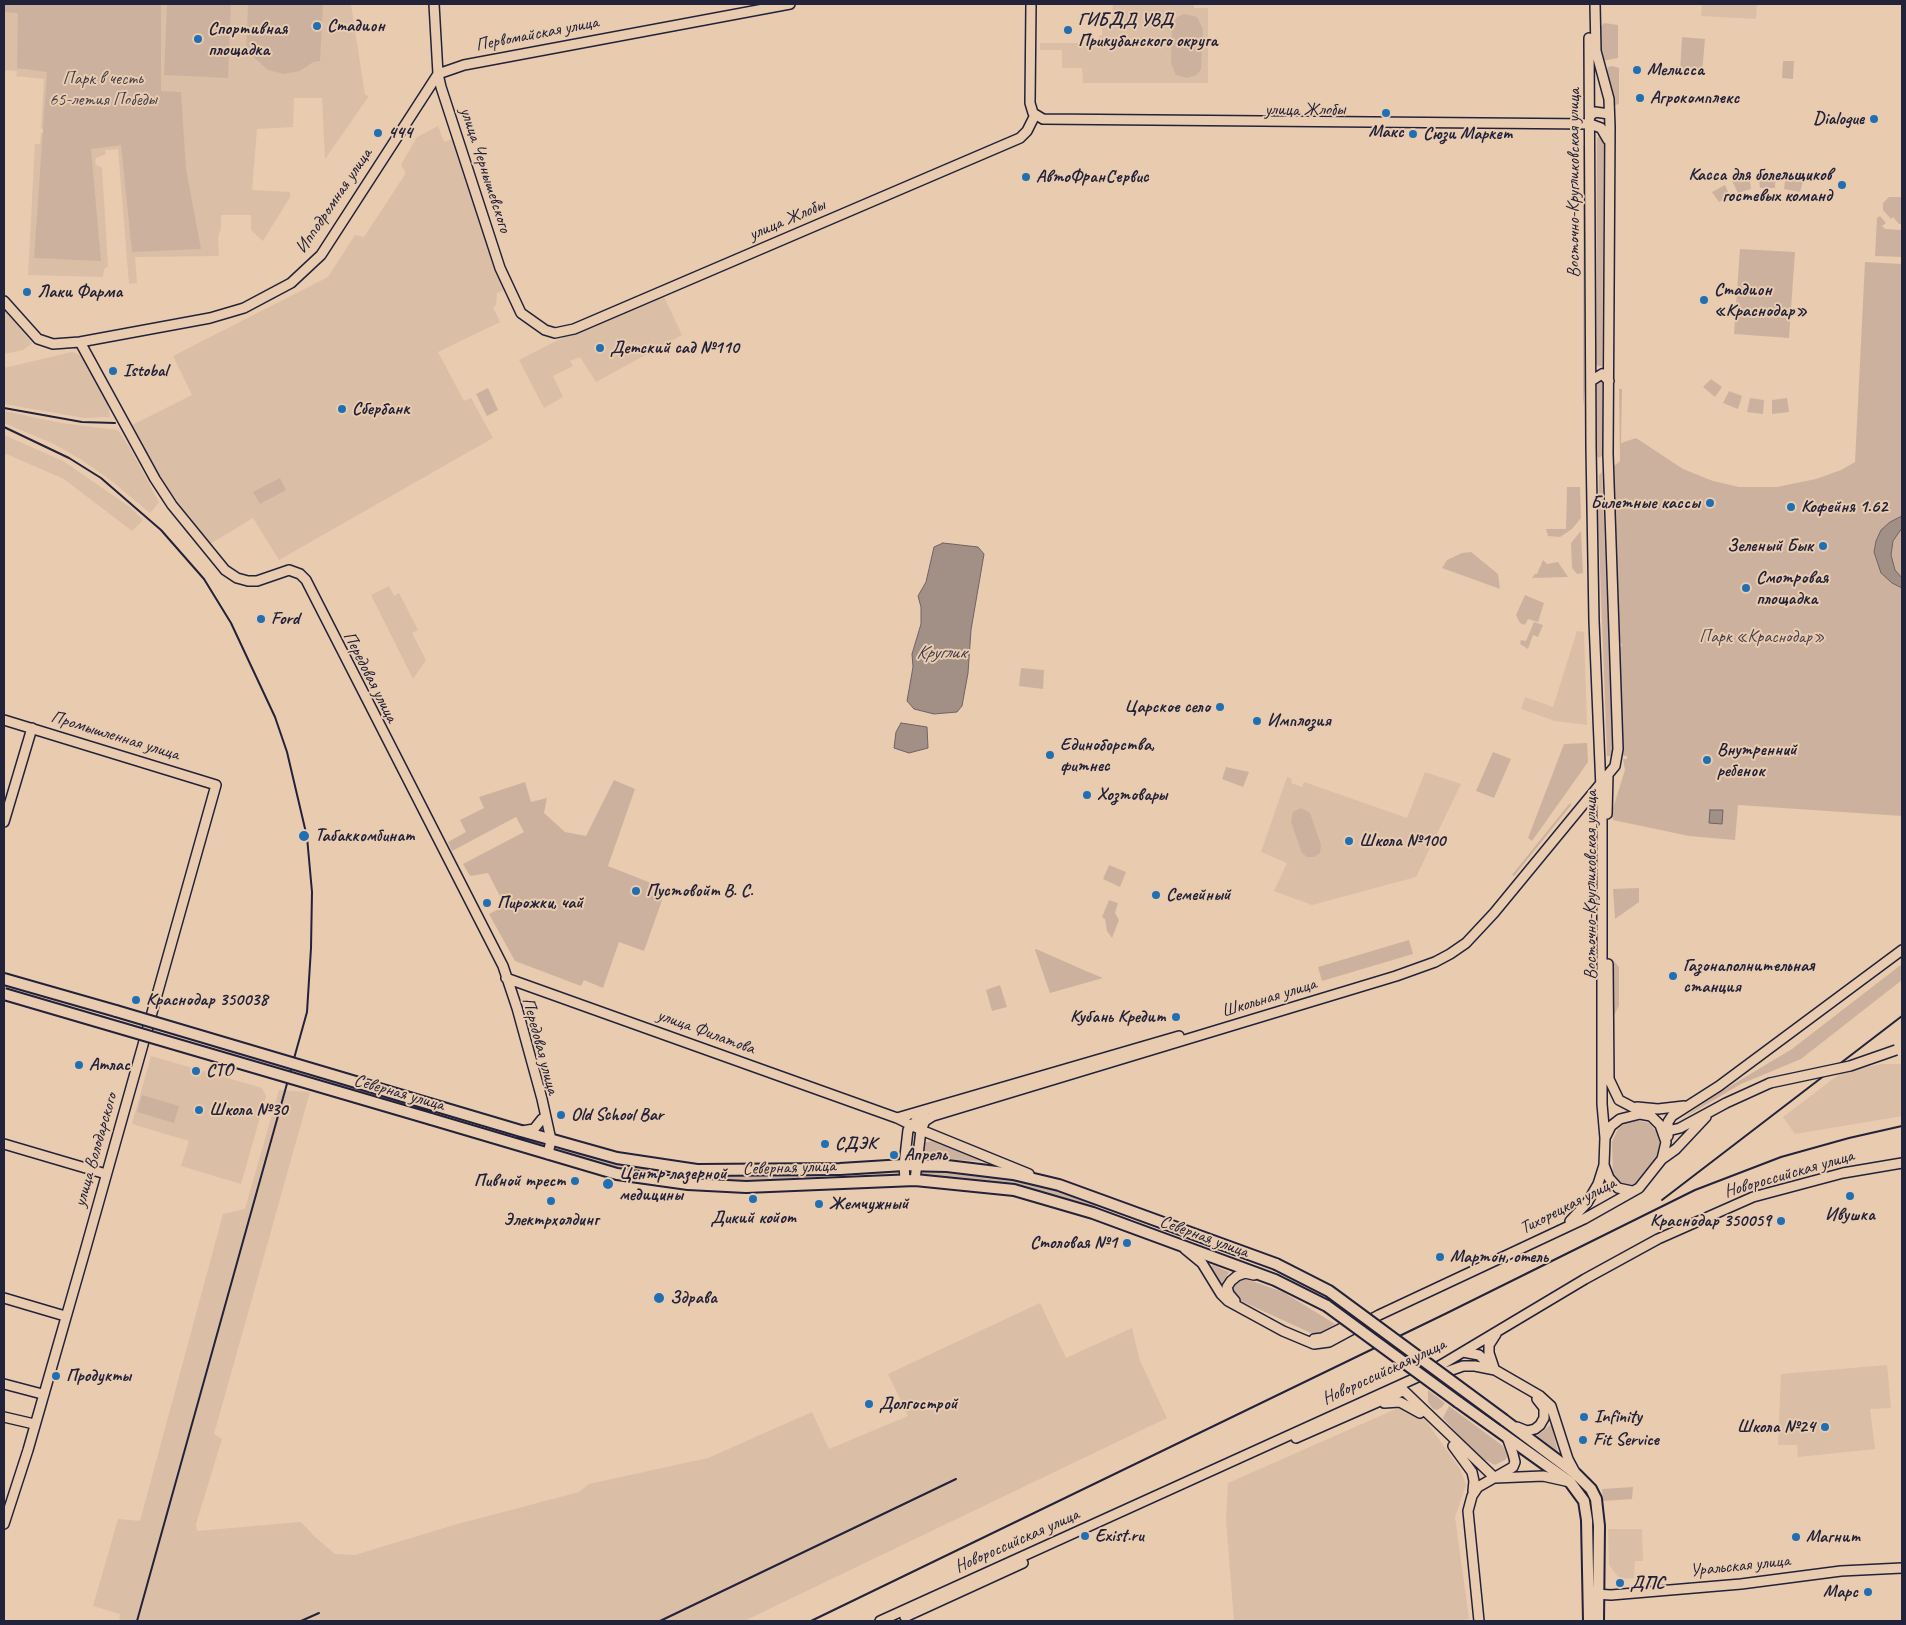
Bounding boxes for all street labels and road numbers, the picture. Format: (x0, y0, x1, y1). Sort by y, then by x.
street label: Первомайская улица (474, 12, 600, 56)
street label: Восточно-Кругликовская улица (1563, 88, 1585, 278)
street label: улица Жлобы (1265, 99, 1345, 121)
street label: улица Чернышевского (455, 105, 515, 235)
street label: Ипподромная улица (291, 144, 377, 258)
street label: улица Жлобы (746, 194, 828, 246)
street label: Передовая улица (338, 628, 402, 726)
street label: Промышленная улица (48, 706, 182, 766)
street label: Восточно-Кругликовская улица (1580, 790, 1602, 980)
street label: Школьная улица (1219, 973, 1319, 1023)
street label: Передовая улица (517, 995, 563, 1097)
street label: улица Филатова (654, 1004, 758, 1060)
street label: Северная улица (351, 1070, 447, 1116)
street label: улица Володарского (69, 1091, 123, 1209)
street label: Новороссийская улица (1722, 1145, 1856, 1203)
street label: Северная улица (742, 1156, 836, 1180)
street label: Тихорецкая улица (1516, 1173, 1620, 1239)
street label: Северная улица (1157, 1211, 1251, 1263)
street label: Новороссийская улица (1319, 1334, 1449, 1410)
street label: Новороссийская улица (951, 1504, 1083, 1578)
street label: Уральская улица (1689, 1550, 1791, 1582)

